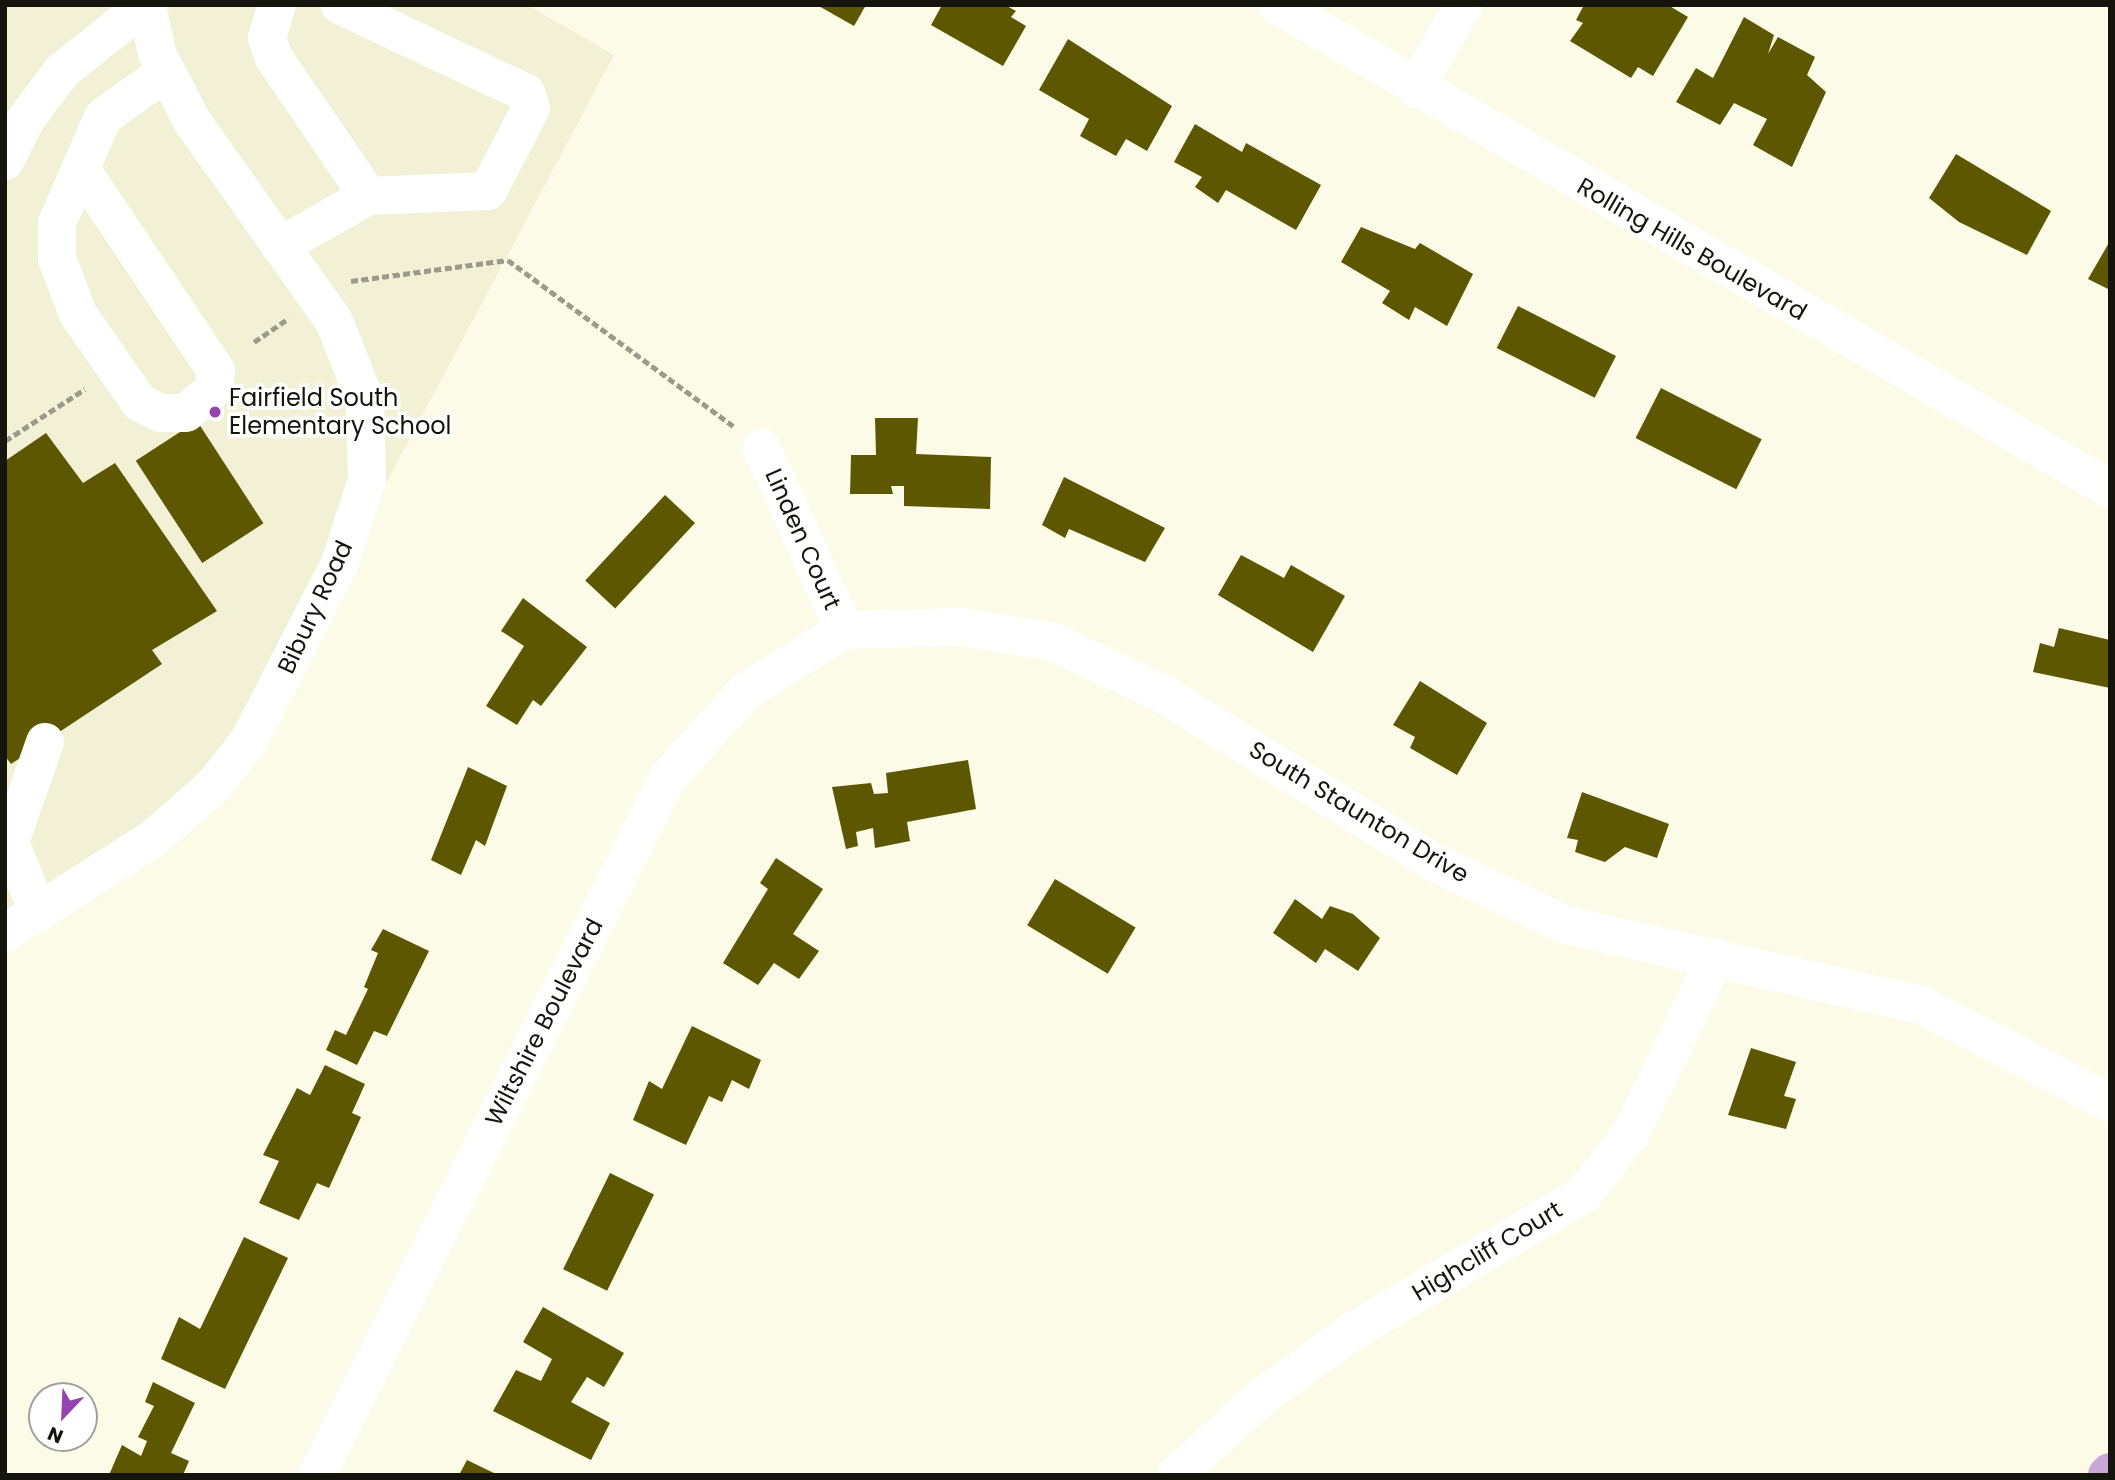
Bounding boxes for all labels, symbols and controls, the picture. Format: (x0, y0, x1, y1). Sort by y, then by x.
street label: Rolling Hills Boulevard (1572, 172, 1812, 326)
place label: Fairfield South Elementary School (229, 384, 452, 440)
marker: Fairfield South Elementary School (207, 404, 223, 420)
street label: Linden Court (759, 464, 847, 614)
street label: Bibury Road (272, 536, 358, 678)
street label: South Staunton Drive (1244, 735, 1474, 889)
street label: Wiltshire Boulevard (479, 913, 609, 1131)
street label: Highcliff Court (1407, 1195, 1567, 1307)
north arrow (28, 1382, 98, 1452)
text: N (44, 1420, 67, 1450)

